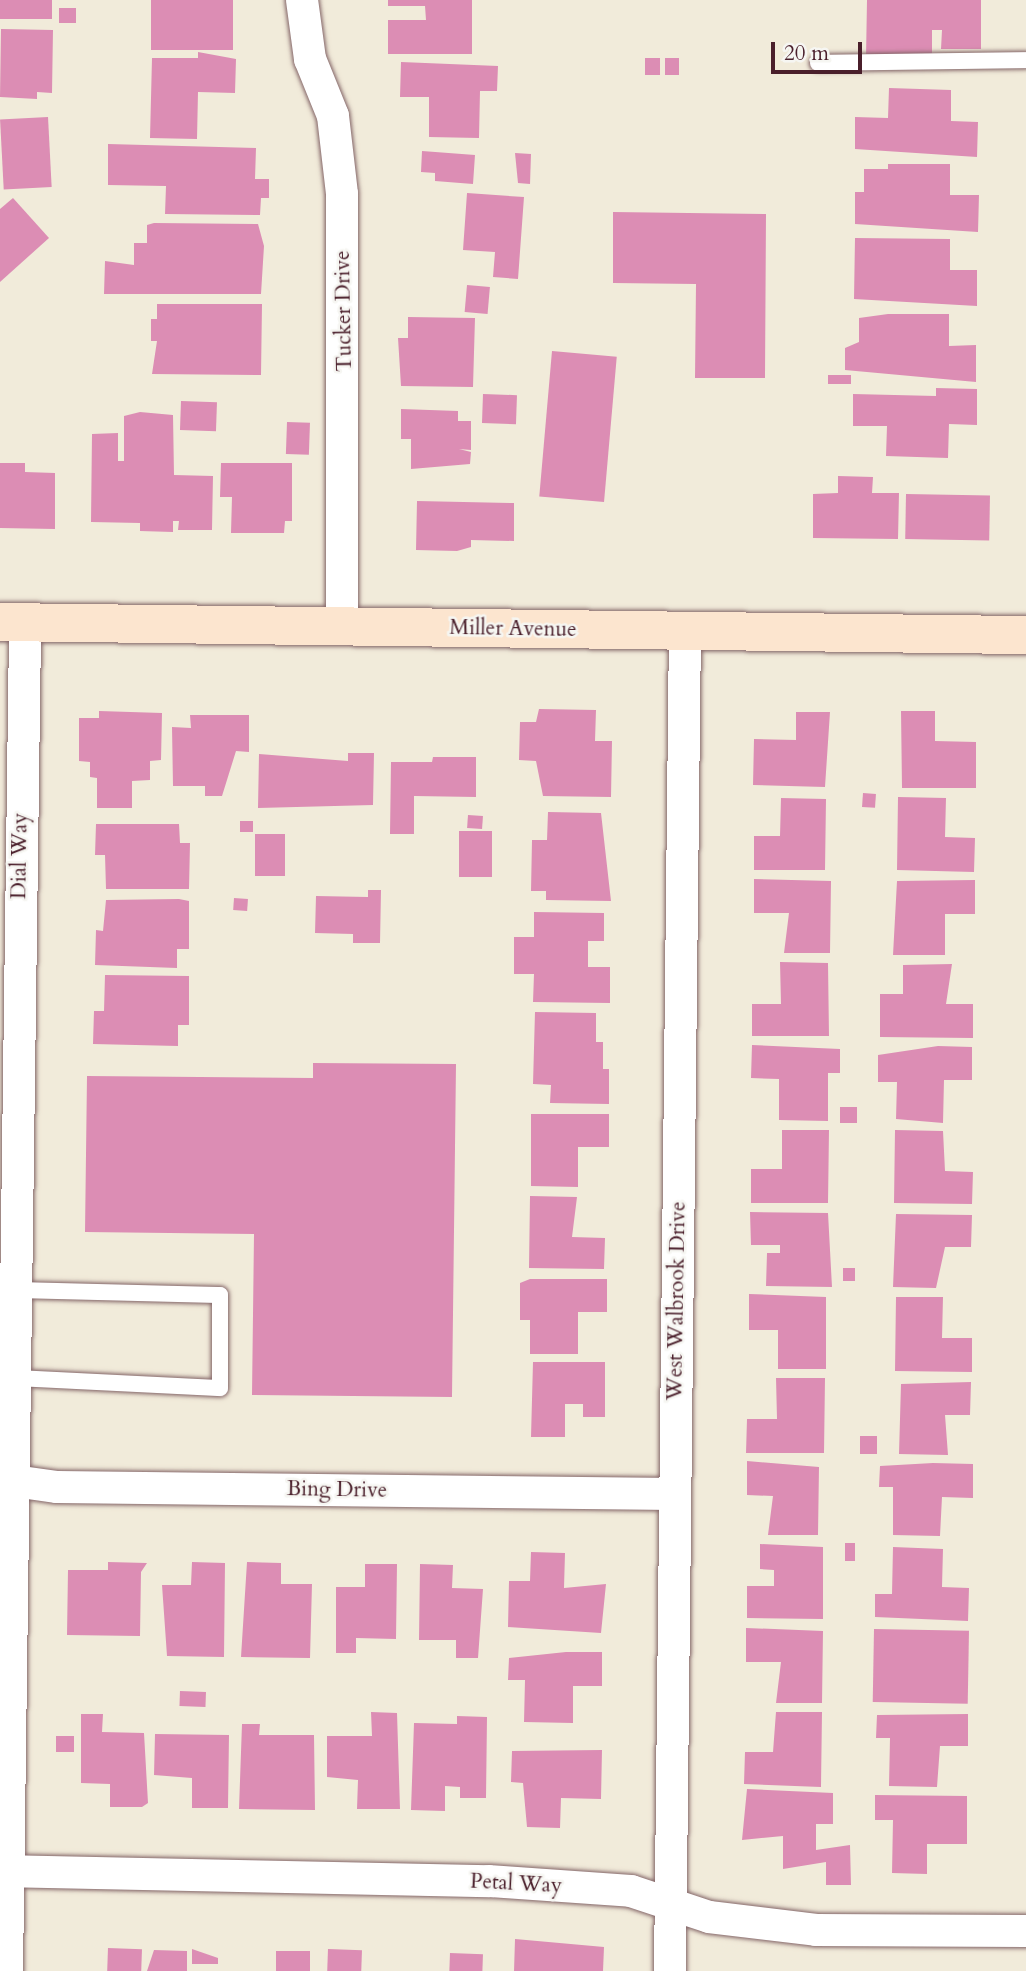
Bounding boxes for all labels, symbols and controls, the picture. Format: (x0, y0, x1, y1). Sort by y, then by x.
scale bar (774, 28, 865, 72)
text: 20 m (784, 39, 829, 68)
street label: Tucker Drive (330, 250, 358, 372)
street label: Miller Avenue (449, 615, 577, 643)
street label: Dial Way (7, 813, 33, 899)
street label: West Walbrook Drive (663, 1201, 691, 1401)
street label: Bing Drive (287, 1477, 387, 1503)
street label: Petal Way (469, 1869, 563, 1899)

